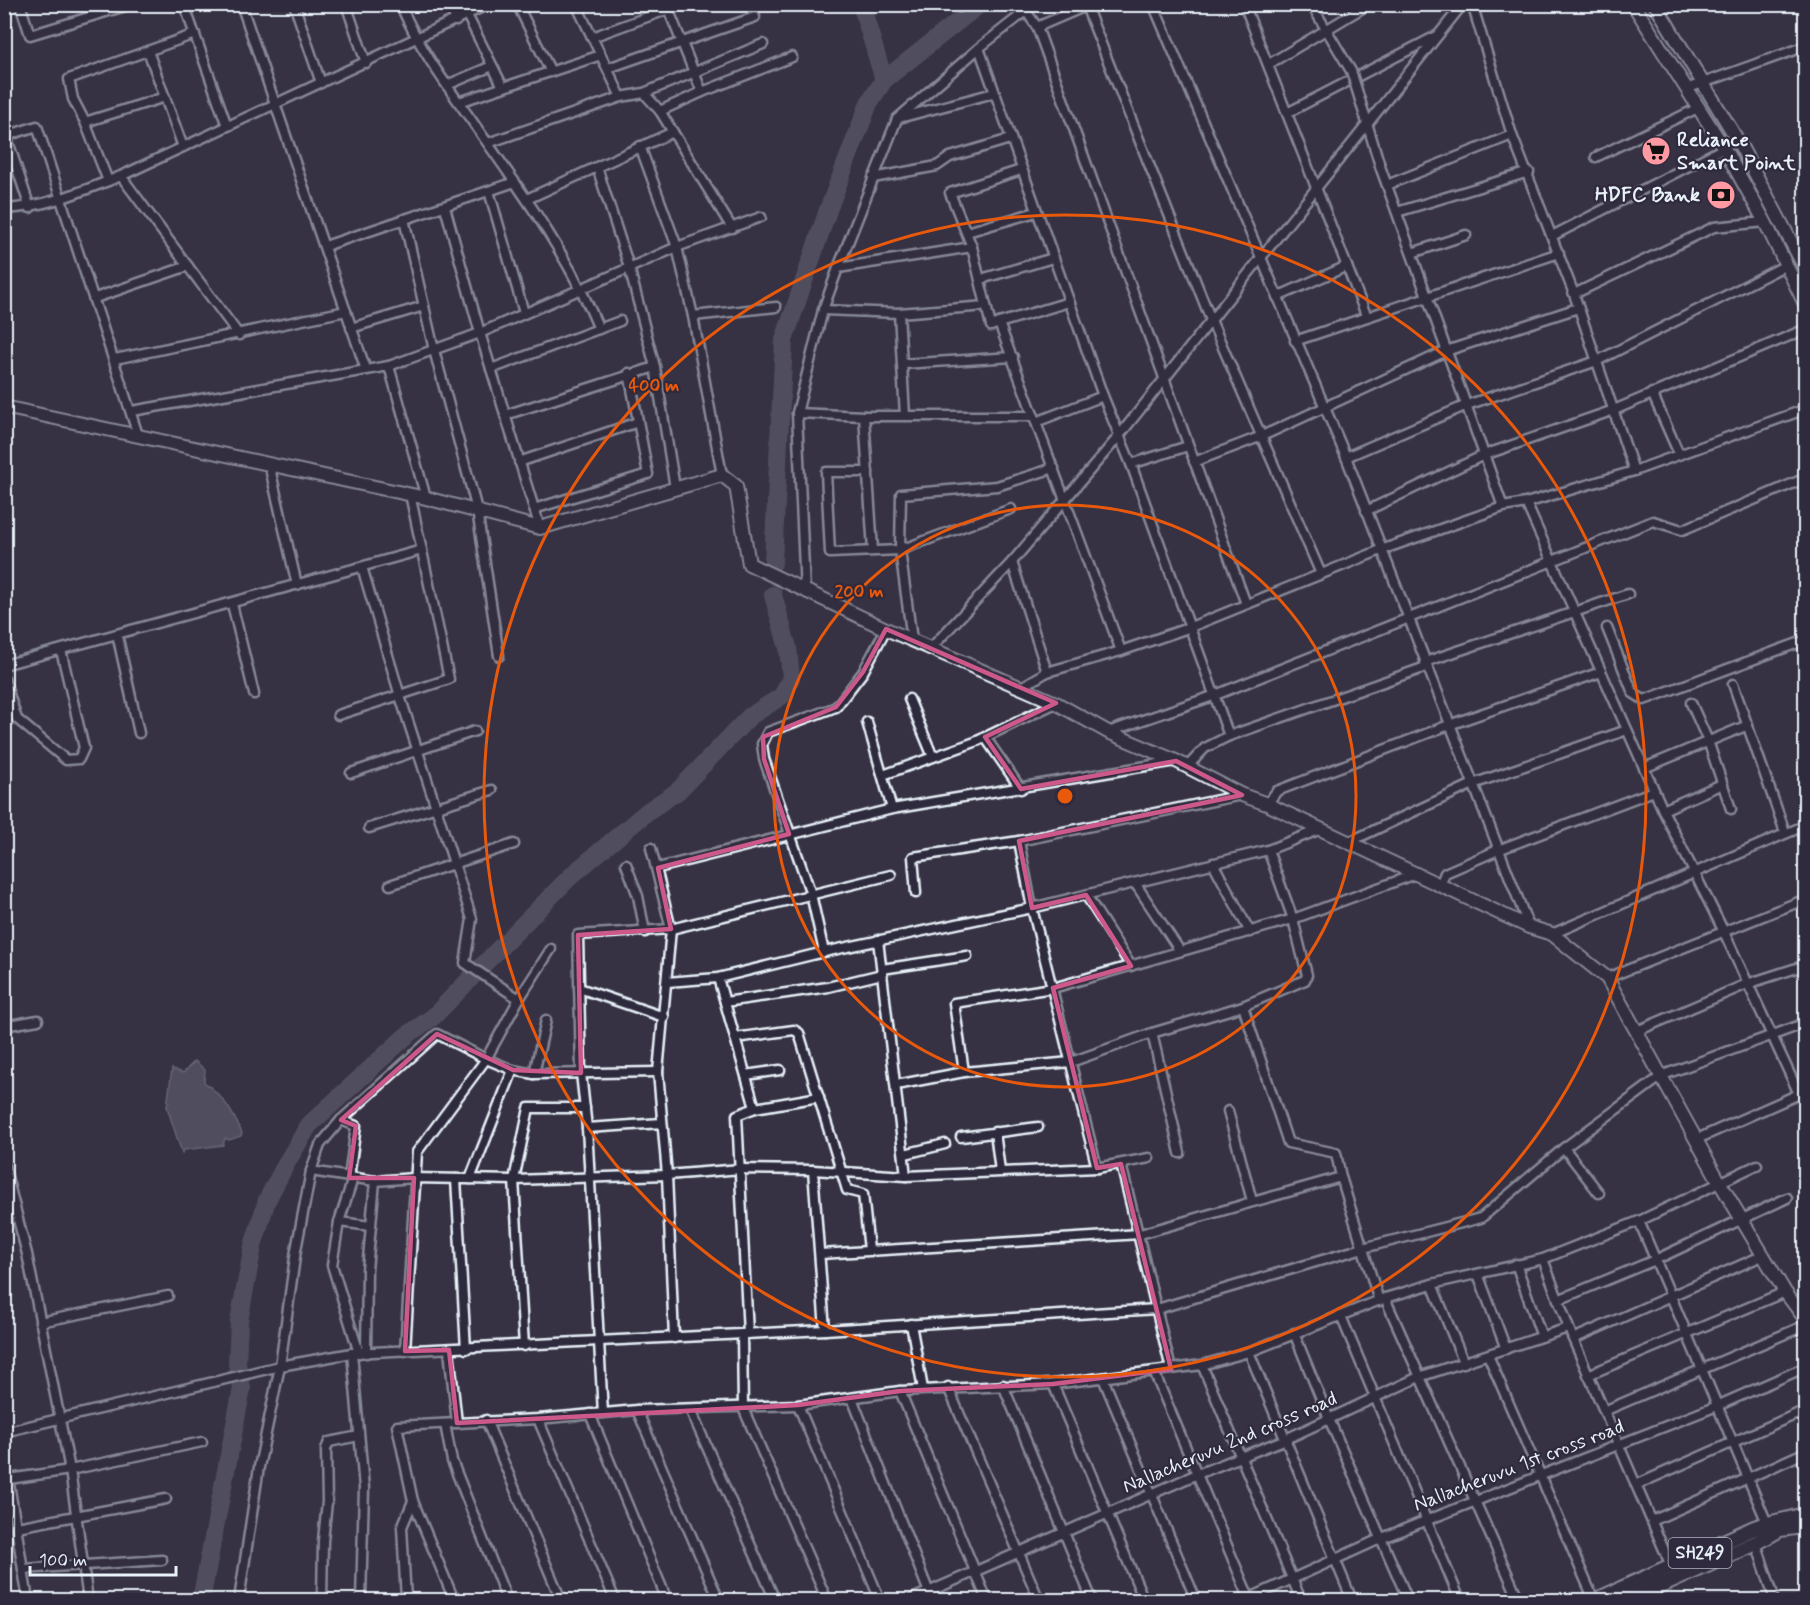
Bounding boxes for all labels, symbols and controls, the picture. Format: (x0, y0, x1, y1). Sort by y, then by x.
place label: Reliance Smart Point (1677, 127, 1797, 177)
supermarket icon: Reliance Smart Point (1640, 135, 1672, 167)
bank icon: HDFC Bank (1705, 179, 1737, 211)
place label: HDFC Bank (1595, 182, 1700, 209)
text: 400 m (629, 374, 679, 398)
text: 200 m (834, 580, 884, 604)
centre of rings (1055, 786, 1075, 806)
street label: Nallacheruvu 2nd cross road (1119, 1386, 1341, 1500)
street label: Nallacheruvu 1st cross road (1410, 1413, 1628, 1519)
road number: SH249 (1668, 1538, 1732, 1568)
scale bar (30, 1539, 176, 1577)
text: 100 m (39, 1549, 87, 1573)

